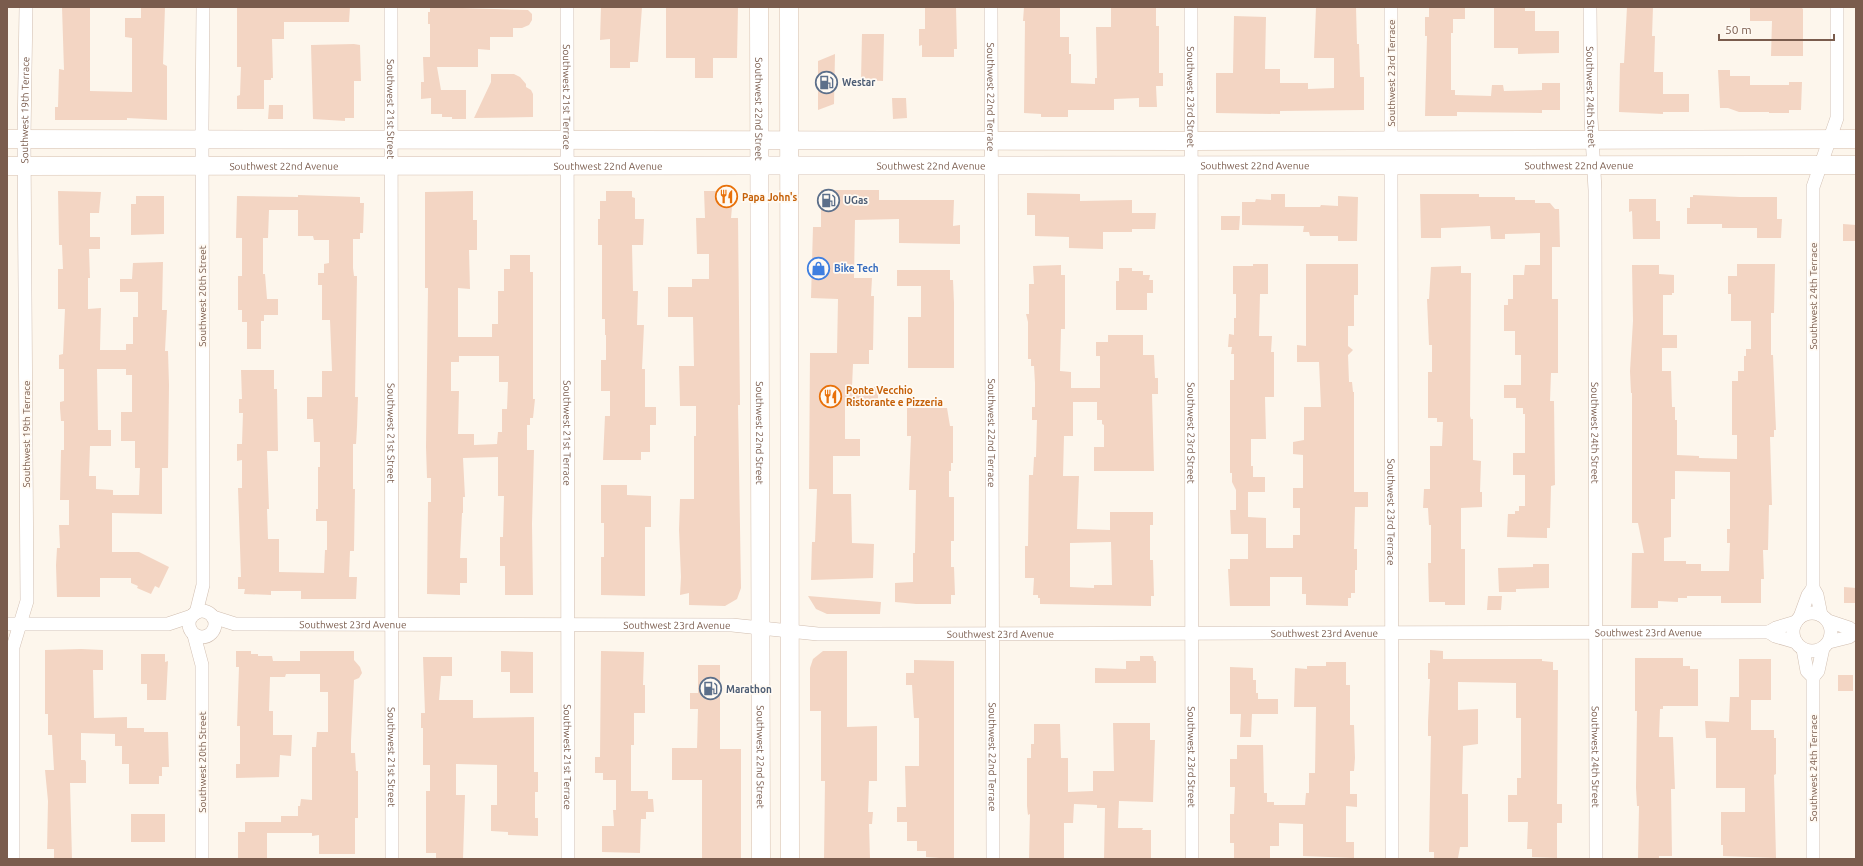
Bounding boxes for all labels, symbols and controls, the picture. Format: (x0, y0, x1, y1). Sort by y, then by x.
scale bar (1719, 16, 1834, 42)
street label: Southwest 23rd Terrace (1386, 20, 1397, 126)
text: 50 m (1725, 23, 1752, 36)
street label: Southwest 22nd Terrace (985, 42, 996, 152)
street label: Southwest 21st Terrace (561, 44, 572, 150)
street label: Southwest 23rd Street (1185, 46, 1196, 148)
street label: Southwest 24th Street (1584, 46, 1598, 148)
street label: Southwest 19th Terrace (19, 56, 31, 164)
street label: Southwest 22nd Street (753, 57, 764, 161)
street label: Southwest 21st Street (385, 59, 396, 159)
fuel station icon: Westar (813, 69, 839, 95)
place label: Westar (842, 77, 876, 88)
street label: Southwest 22nd Avenue (876, 160, 986, 172)
street label: Southwest 22nd Avenue (1200, 160, 1310, 171)
street label: Southwest 22nd Avenue (1524, 160, 1634, 171)
street label: Southwest 22nd Avenue (229, 161, 339, 172)
street label: Southwest 22nd Avenue (553, 161, 663, 172)
restaurant icon: Papa John's (713, 184, 739, 210)
fuel station icon: UGas (816, 187, 842, 213)
place label: Papa John's (742, 192, 798, 203)
place label: UGas (844, 195, 868, 206)
street label: Southwest 24th Terrace (1808, 243, 1819, 349)
street label: Southwest 20th Street (197, 245, 208, 347)
shop icon: Bike Tech (805, 255, 831, 281)
place label: Bike Tech (834, 263, 879, 274)
street label: Southwest 22nd Terrace (986, 378, 997, 488)
street label: Southwest 21st Terrace (561, 380, 573, 486)
street label: Southwest 19th Terrace (21, 381, 32, 487)
street label: Southwest 22nd Street (754, 381, 765, 485)
street label: Southwest 23rd Street (1185, 382, 1197, 484)
street label: Southwest 24th Street (1589, 382, 1600, 484)
street label: Southwest 21st Street (385, 383, 397, 483)
restaurant icon: Ponte Vecchio Ristorante e Pizzeria (818, 383, 844, 409)
place label: Ponte Vecchio Ristorante e Pizzeria (846, 385, 943, 408)
street label: Southwest 23rd Terrace (1385, 458, 1397, 566)
street label: Southwest 23rd Avenue (299, 619, 407, 630)
street label: Southwest 23rd Avenue (623, 620, 731, 631)
street label: Southwest 23rd Avenue (1595, 627, 1702, 638)
street label: Southwest 23rd Avenue (1271, 628, 1378, 639)
street label: Southwest 23rd Avenue (947, 629, 1054, 640)
fuel station icon: Marathon (697, 676, 723, 702)
place label: Marathon (726, 684, 772, 695)
street label: Southwest 22nd Terrace (987, 702, 998, 812)
street label: Southwest 21st Terrace (562, 704, 573, 810)
street label: Southwest 22nd Street (755, 705, 766, 809)
street label: Southwest 23rd Street (1186, 706, 1197, 808)
street label: Southwest 24th Street (1590, 706, 1601, 808)
street label: Southwest 21st Street (386, 707, 397, 807)
street label: Southwest 20th Street (197, 711, 208, 813)
street label: Southwest 24th Terrace (1808, 715, 1819, 821)

